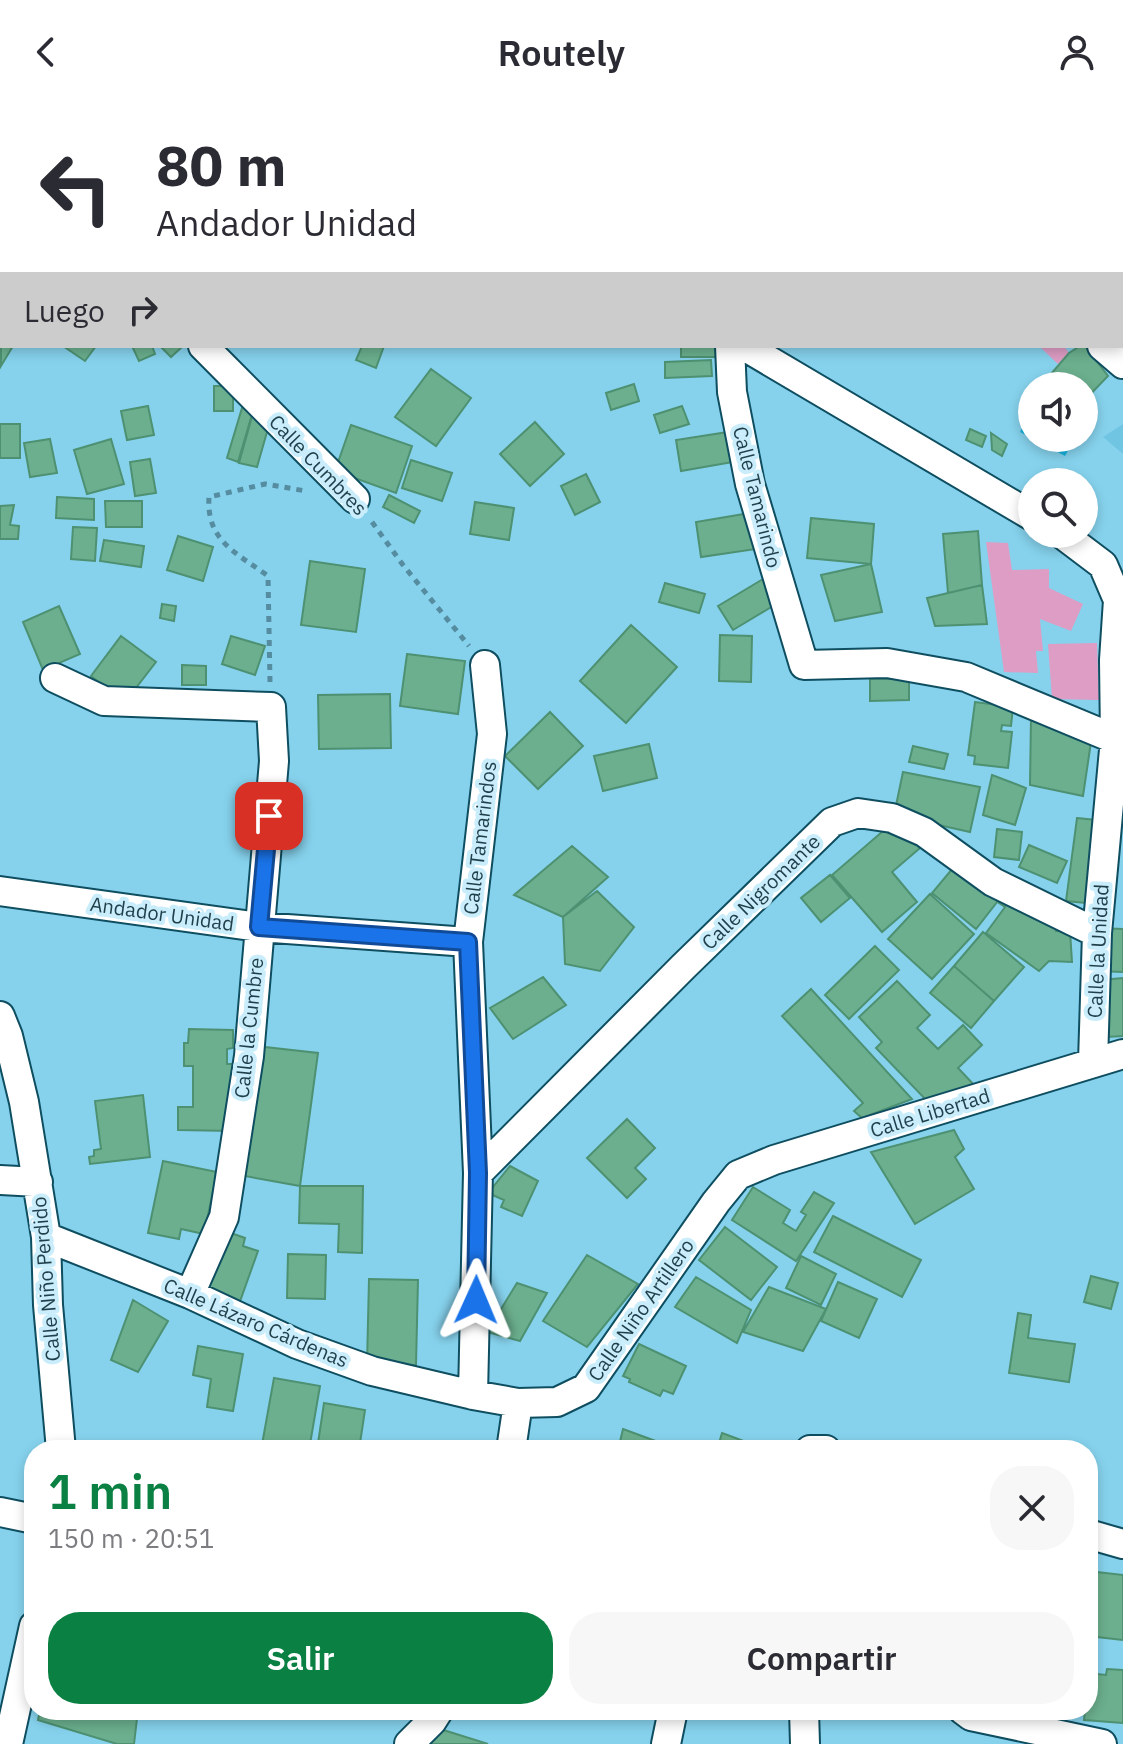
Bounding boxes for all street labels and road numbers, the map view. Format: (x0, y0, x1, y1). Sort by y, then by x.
street label: Calle Cumbres (263, 408, 373, 521)
street label: Calle Tamarindo (727, 423, 788, 570)
street label: Calle Tamarindos (457, 760, 502, 916)
street label: Calle Nigromante (695, 828, 826, 955)
street label: Calle la Unidad (1081, 883, 1114, 1019)
street label: Andador Unidad (88, 890, 236, 937)
street label: Calle la Cumbre (228, 956, 269, 1100)
street label: Calle Libertad (867, 1081, 993, 1144)
street label: Calle Niño Perdido (25, 1196, 66, 1363)
street label: Calle Niño Artillero (581, 1233, 700, 1386)
street label: Calle Lázaro Cárdenas (160, 1271, 353, 1374)

